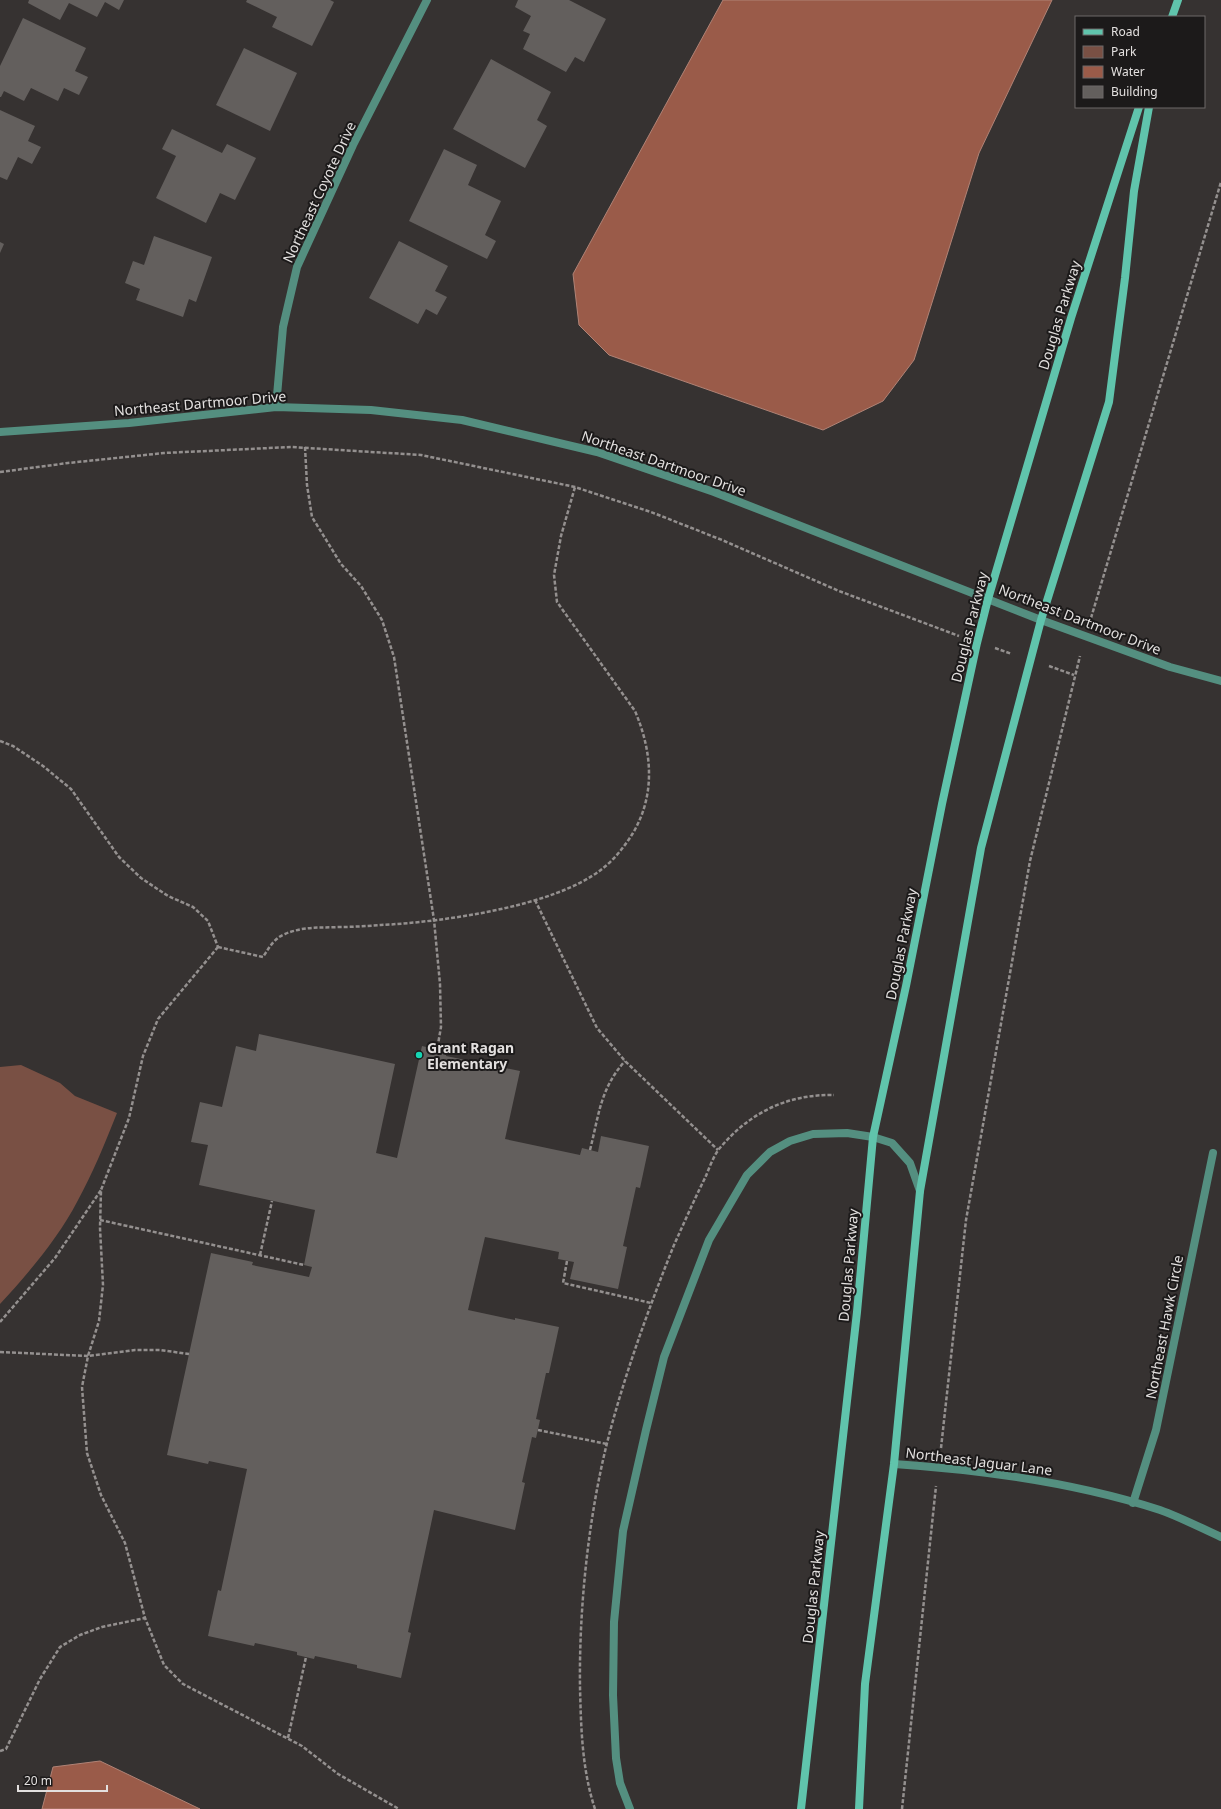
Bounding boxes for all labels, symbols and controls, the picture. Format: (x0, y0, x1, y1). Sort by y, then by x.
legend (1075, 16, 1205, 108)
text: Road (1111, 23, 1140, 40)
text: Park (1111, 43, 1137, 60)
text: Water (1111, 63, 1145, 80)
text: Building (1111, 83, 1158, 100)
street label: Northeast Coyote Drive (278, 118, 360, 266)
street label: Douglas Parkway (1033, 257, 1085, 372)
street label: Northeast Dartmoor Drive (113, 386, 287, 420)
street label: Northeast Dartmoor Drive (579, 426, 749, 500)
street label: Douglas Parkway (946, 569, 992, 684)
street label: Northeast Dartmoor Drive (996, 579, 1164, 659)
street label: Douglas Parkway (881, 886, 921, 1001)
place label: Grant Ragan Elementary (427, 1038, 514, 1073)
marker: Grant Ragan Elementary (414, 1050, 424, 1060)
street label: Douglas Parkway (834, 1207, 862, 1322)
street label: Northeast Hawk Circle (1141, 1253, 1187, 1401)
street label: Northeast Jaguar Lane (905, 1443, 1054, 1479)
street label: Douglas Parkway (798, 1529, 828, 1644)
scale bar (18, 1767, 107, 1793)
text: 20 m (24, 1772, 52, 1789)

